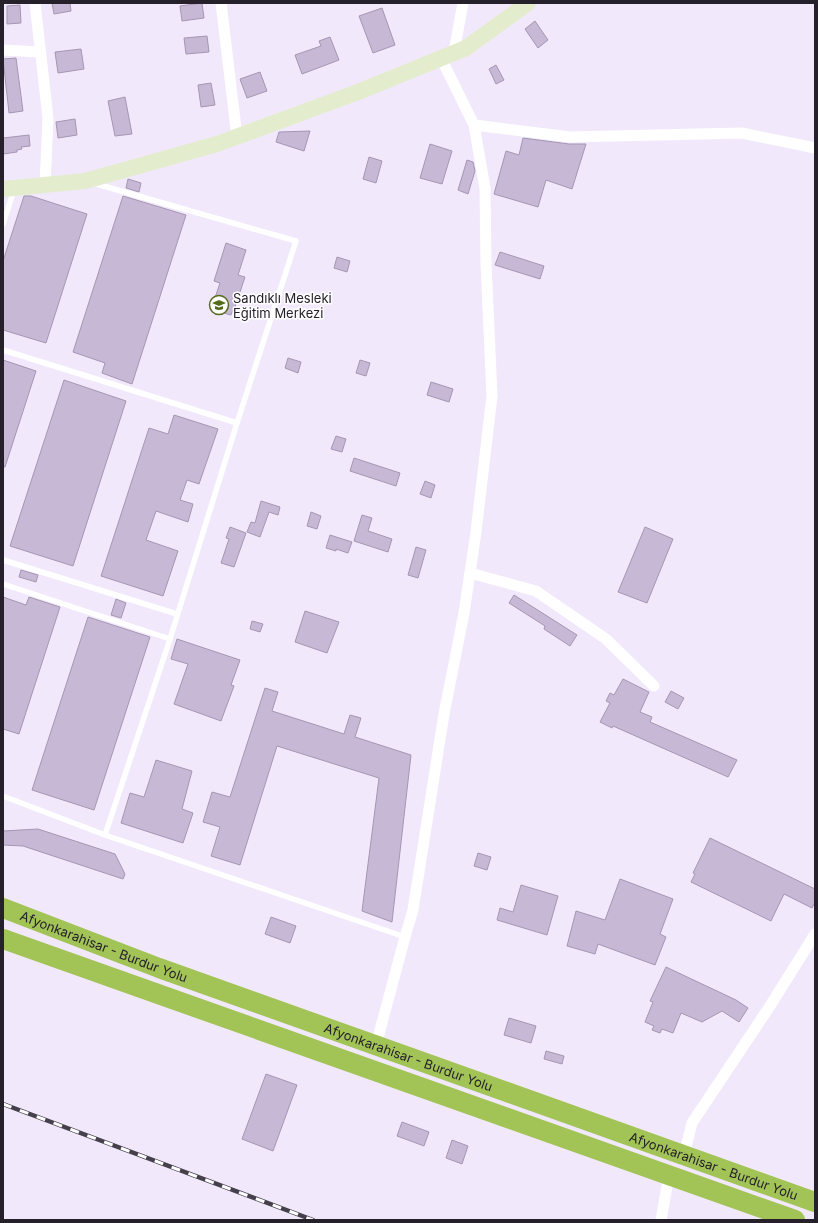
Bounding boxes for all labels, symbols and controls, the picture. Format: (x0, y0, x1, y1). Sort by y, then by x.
place label: Sandıklı Mesleki Eğitim Merkezi (233, 290, 332, 321)
school or university icon: Sandıklı Mesleki Eğitim Merkezi (208, 294, 230, 316)
street label: Afyonkarahisar - Burdur Yolu (18, 907, 190, 986)
street label: Afyonkarahisar - Burdur Yolu (322, 1020, 495, 1094)
street label: Afyonkarahisar - Burdur Yolu (627, 1128, 800, 1203)

